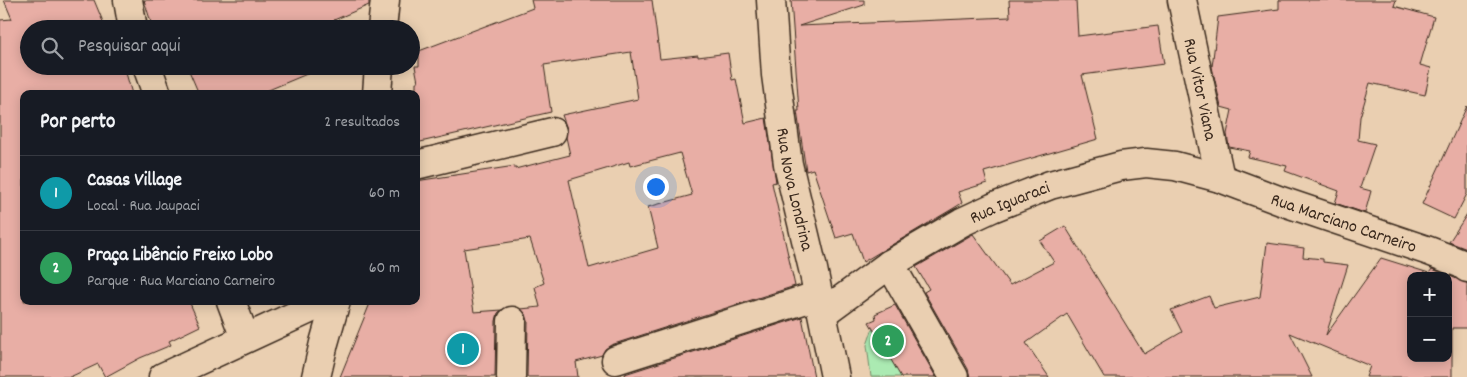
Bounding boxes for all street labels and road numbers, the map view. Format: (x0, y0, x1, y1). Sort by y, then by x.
street label: Rua Vitor Viana (1175, 36, 1222, 143)
street label: Rua Nova Londrina (768, 126, 818, 254)
street label: Rua Iguaraci (966, 176, 1054, 232)
street label: Rua Marciano Carneiro (1267, 188, 1420, 261)

